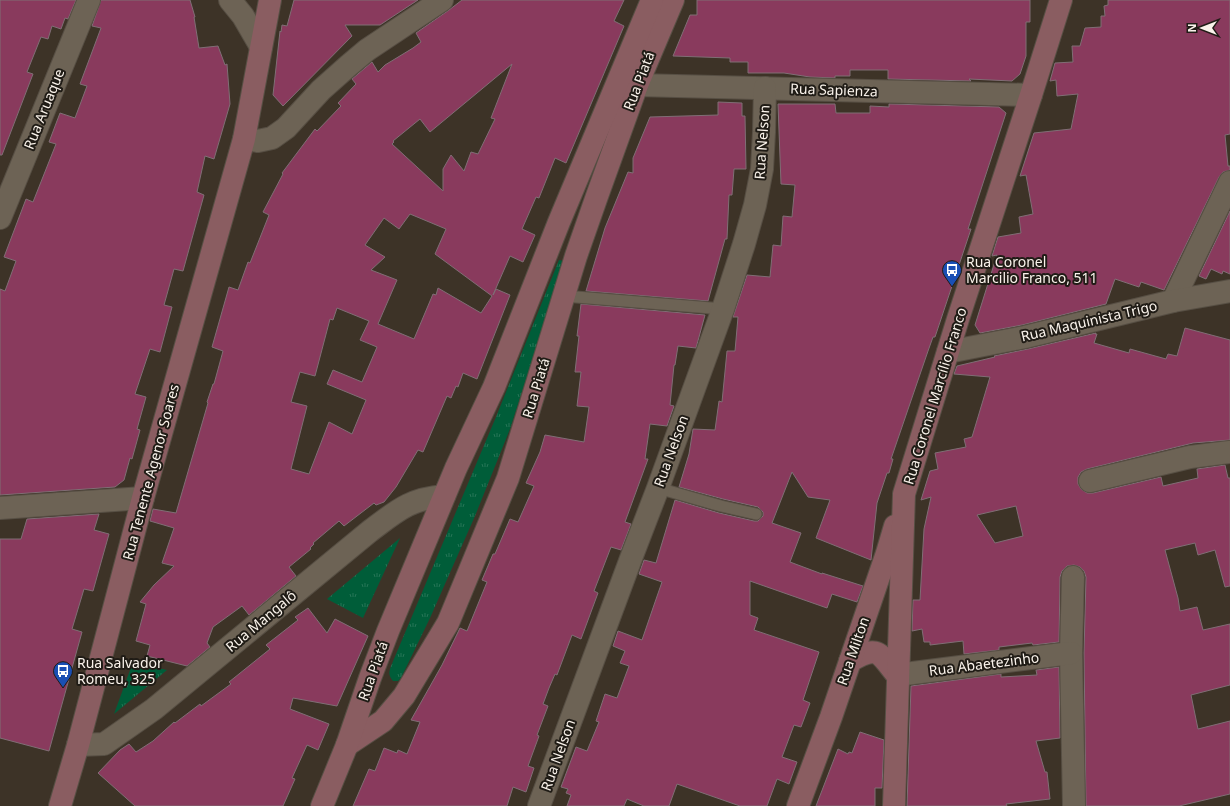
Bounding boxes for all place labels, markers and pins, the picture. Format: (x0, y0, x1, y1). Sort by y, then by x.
place label: Rua Coronel Marcilio Franco, 511 (966, 252, 1098, 287)
bus stop icon: Rua Coronel Marcilio Franco, 511 (941, 259, 963, 287)
place label: Rua Salvador Romeu, 325 (77, 653, 163, 688)
bus stop icon: Rua Salvador Romeu, 325 (52, 660, 74, 688)

